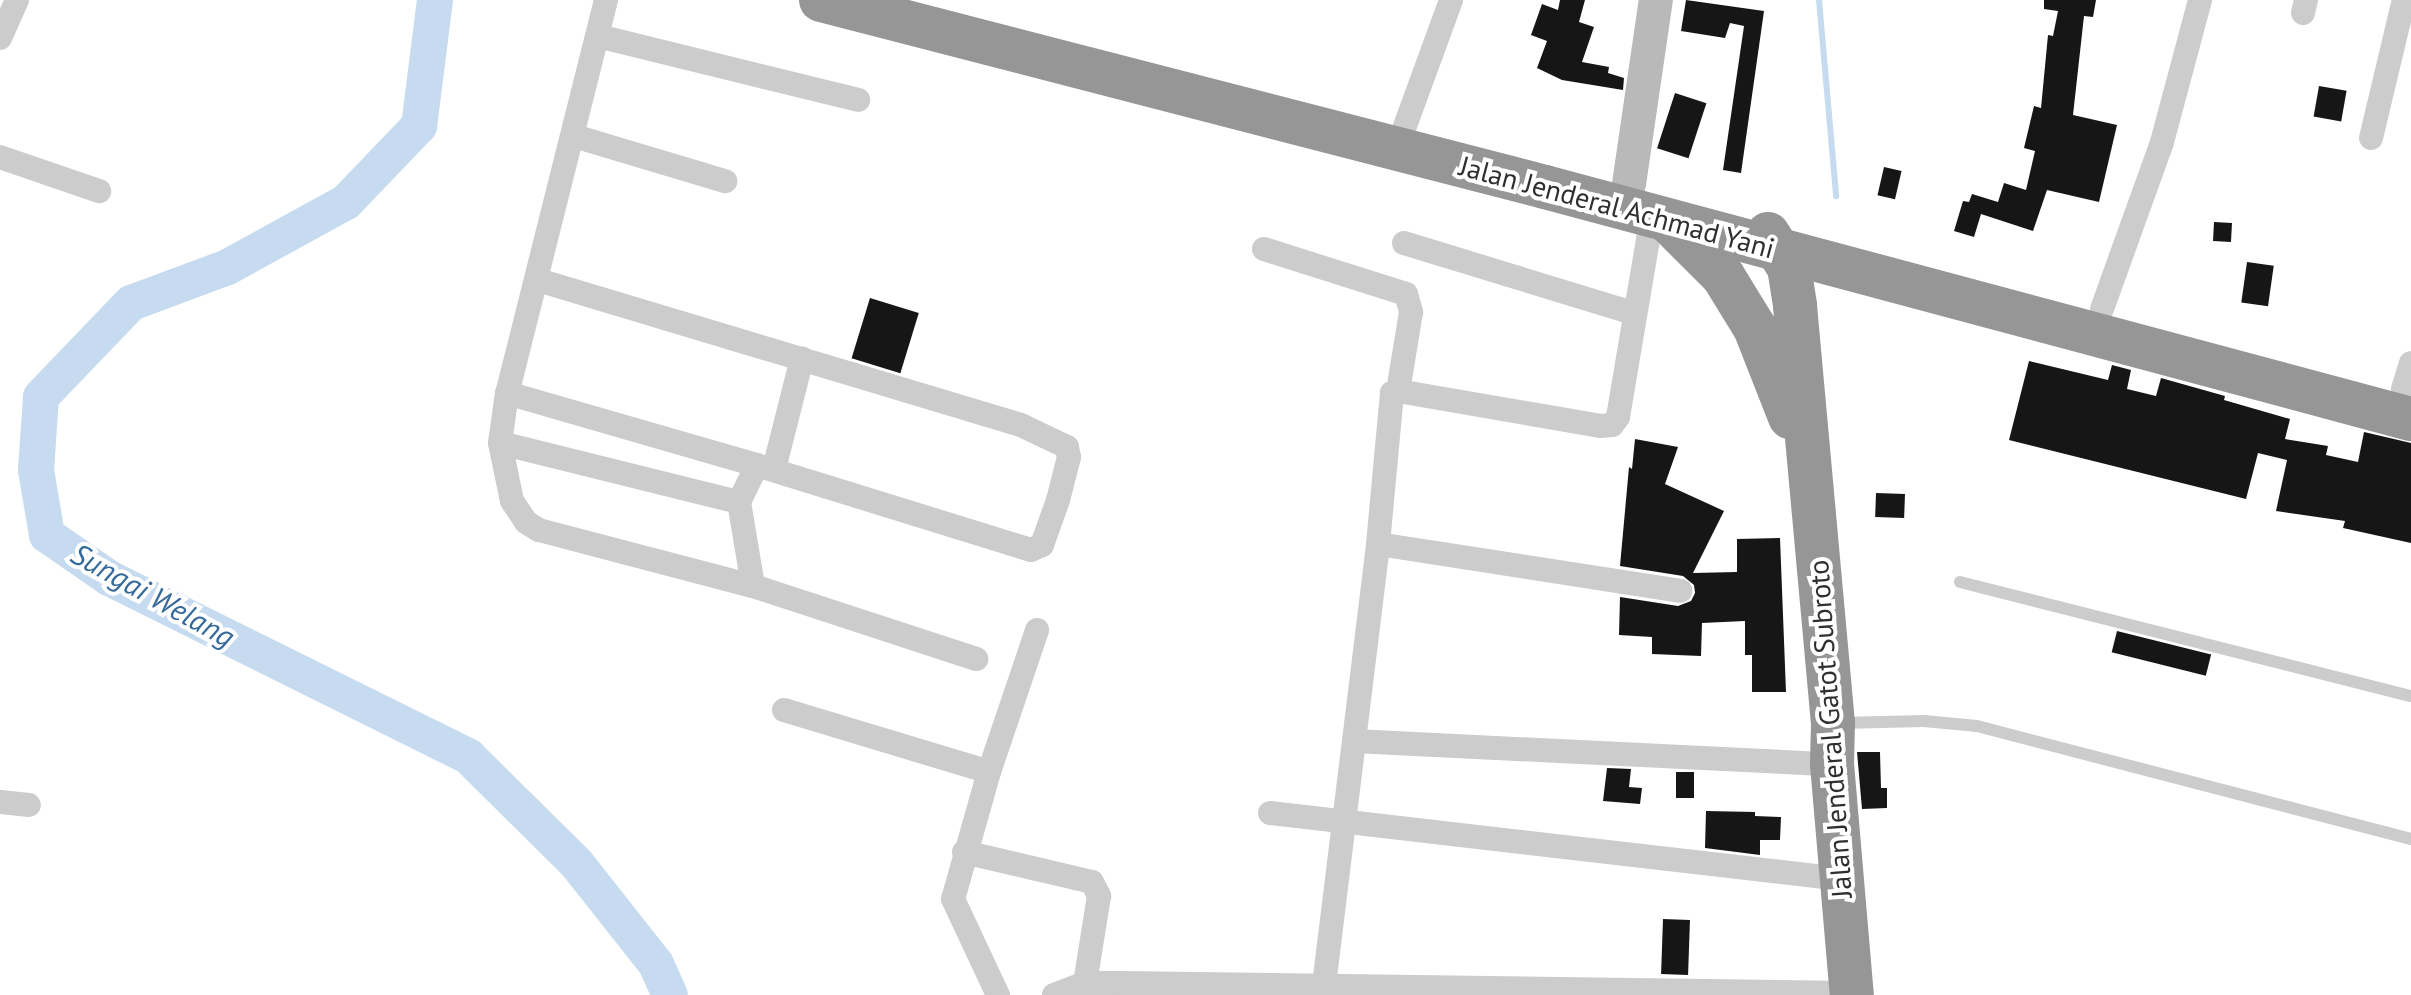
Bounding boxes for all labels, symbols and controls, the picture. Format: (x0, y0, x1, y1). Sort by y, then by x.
street label: Jalan Jenderal Achmad Yani (1455, 149, 1779, 265)
water label: Sungai Welang (65, 535, 241, 655)
street label: Jalan Jenderal Gatot Subroto (1801, 559, 1859, 899)

